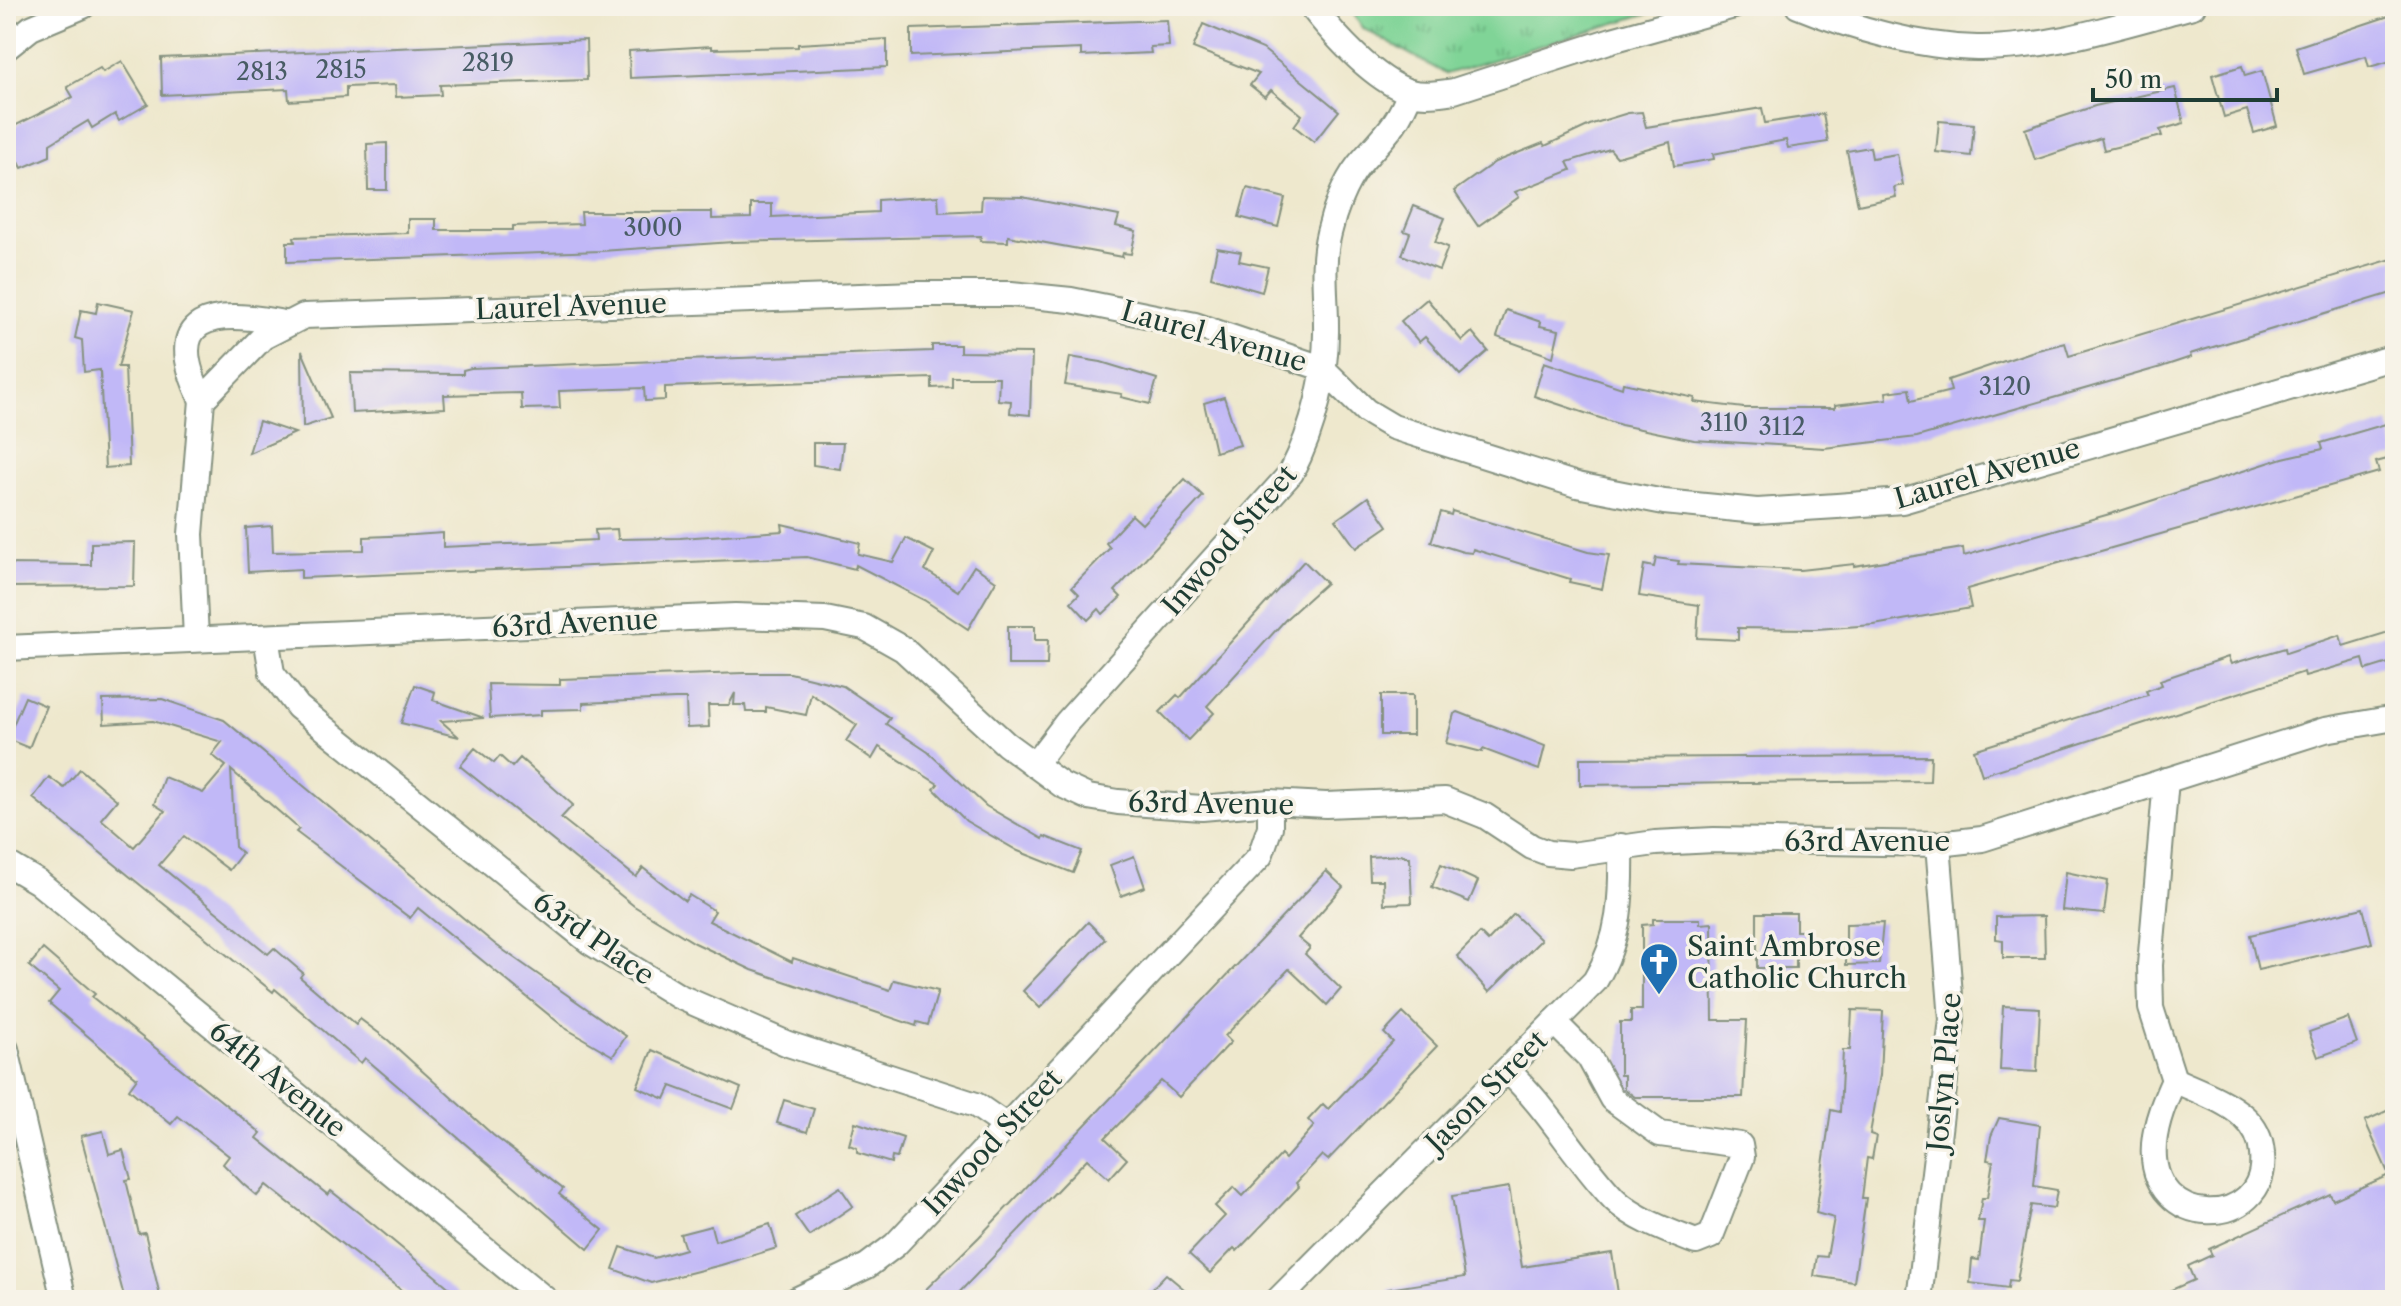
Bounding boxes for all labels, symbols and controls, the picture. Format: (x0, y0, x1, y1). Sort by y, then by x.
house number: 2819 (462, 48, 514, 77)
scale bar (2093, 52, 2277, 102)
house number: 2815 (315, 55, 367, 84)
house number: 2813 (236, 57, 288, 86)
text: 50 m (2105, 65, 2162, 94)
house number: 3000 (624, 213, 682, 242)
street label: Laurel Avenue (475, 286, 667, 326)
street label: Laurel Avenue (1117, 293, 1311, 379)
house number: 3120 (1979, 372, 2031, 401)
house number: 3110 (1700, 408, 1748, 437)
house number: 3112 (1758, 412, 1806, 441)
street label: Laurel Avenue (1890, 430, 2084, 516)
street label: Inwood Street (1155, 458, 1304, 622)
street label: 63rd Avenue (491, 602, 659, 644)
street label: 63rd Avenue (1128, 785, 1294, 821)
street label: 63rd Avenue (1784, 824, 1950, 858)
street label: 63rd Place (527, 884, 661, 992)
place label: Saint Ambrose Catholic Church (1687, 929, 1907, 995)
church icon: Saint Ambrose Catholic Church (1638, 941, 1680, 996)
street label: Joslyn Place (1920, 991, 1968, 1157)
street label: 64th Avenue (203, 1014, 353, 1144)
street label: Jason Street (1415, 1023, 1554, 1162)
street label: Inwood Street (915, 1062, 1069, 1222)

